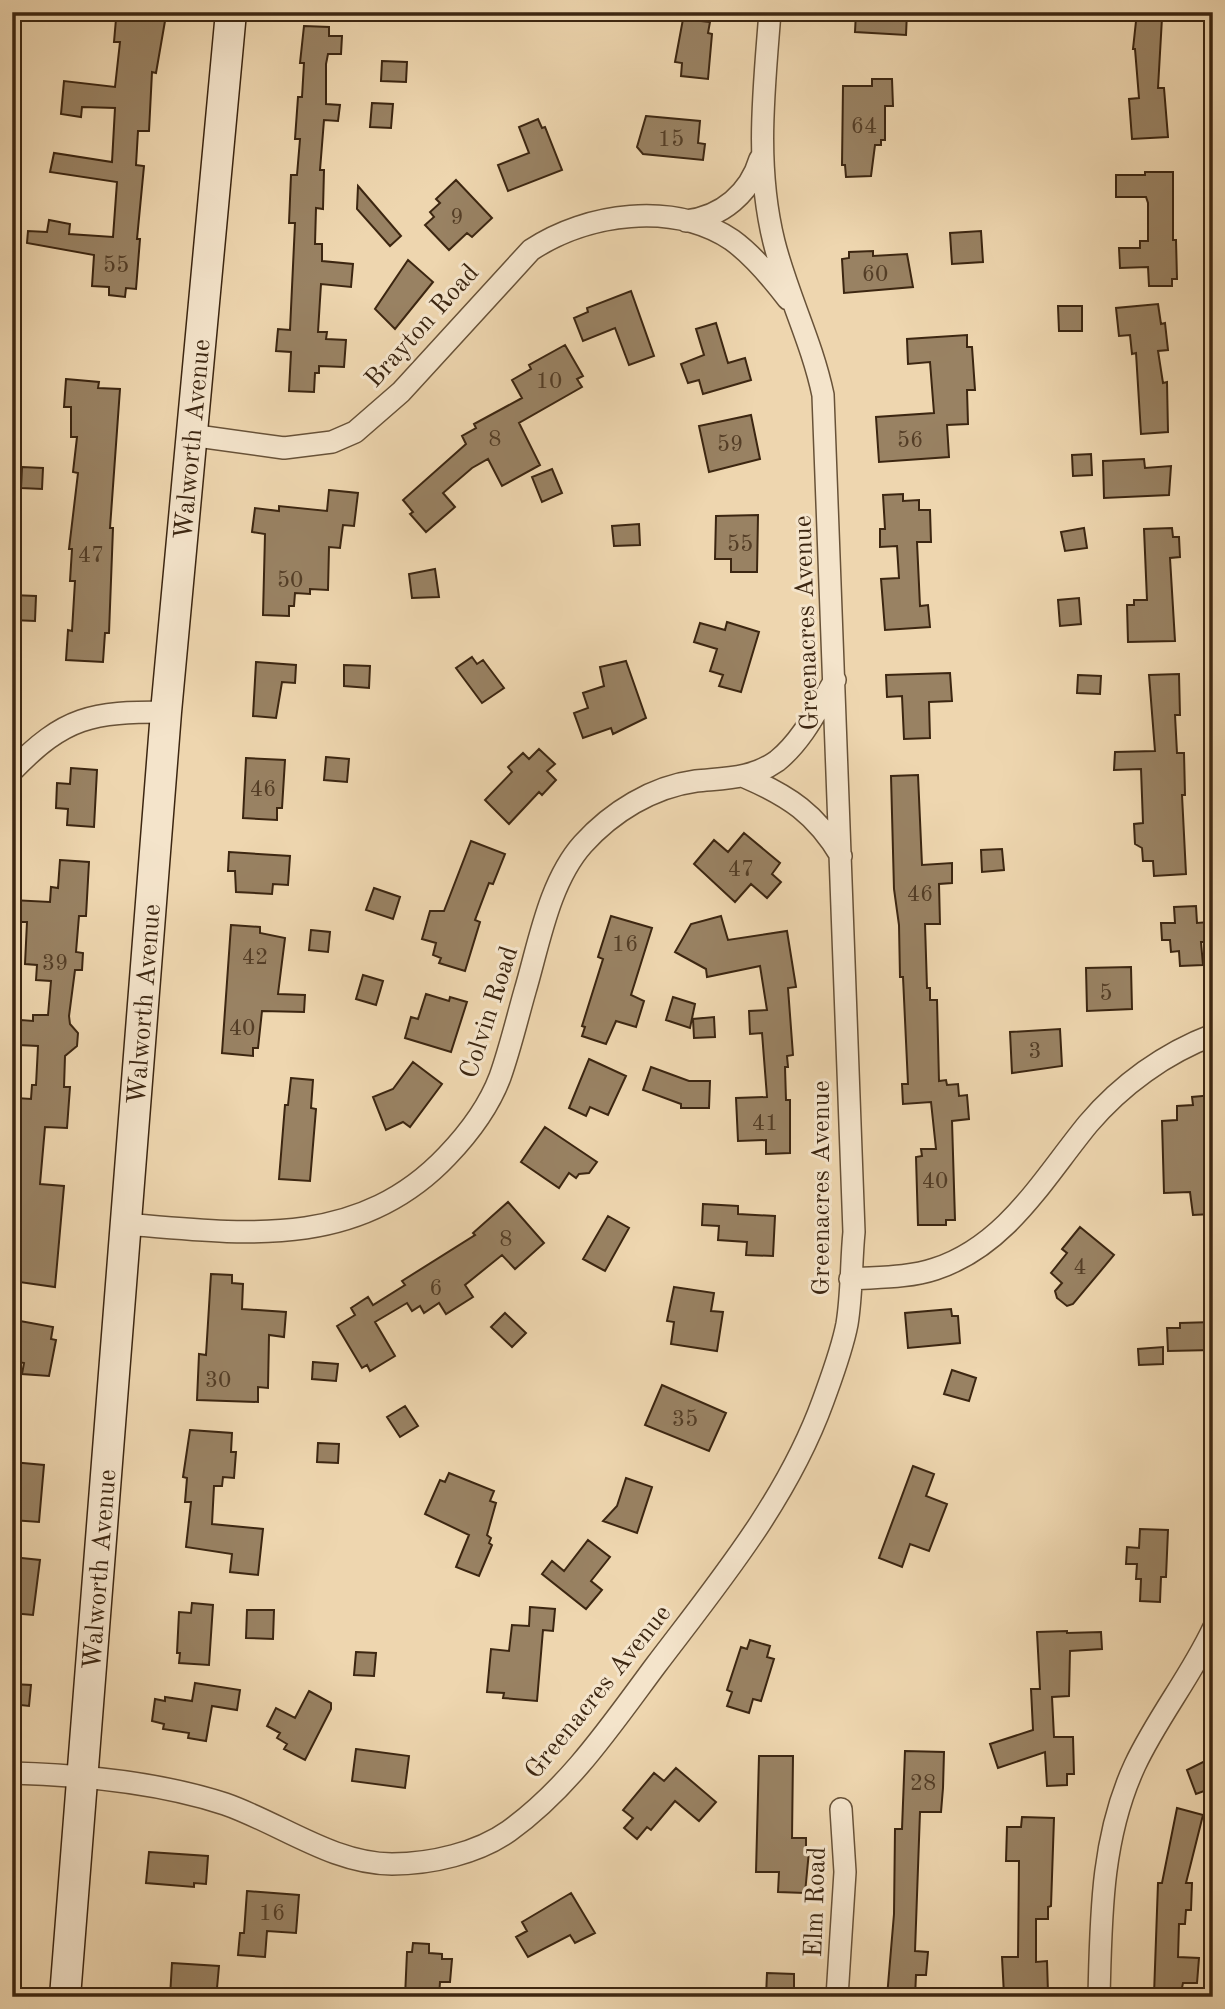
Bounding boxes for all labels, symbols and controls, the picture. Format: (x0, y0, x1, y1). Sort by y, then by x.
house number: 64 (851, 115, 877, 138)
house number: 15 (658, 128, 684, 151)
house number: 9 (450, 206, 464, 229)
house number: 55 (103, 254, 129, 277)
street label: Brayton Road (361, 260, 484, 393)
house number: 60 (862, 263, 888, 286)
street label: Walworth Avenue (171, 338, 216, 541)
house number: 10 (536, 370, 562, 393)
house number: 8 (488, 428, 502, 451)
house number: 56 (897, 429, 923, 452)
house number: 59 (717, 433, 743, 456)
street label: Greenacres Avenue (790, 515, 824, 731)
house number: 55 (727, 533, 753, 556)
house number: 47 (78, 544, 104, 567)
house number: 50 (277, 569, 303, 592)
house number: 46 (250, 778, 276, 801)
house number: 47 (728, 858, 754, 881)
house number: 46 (907, 883, 933, 906)
street label: Walworth Avenue (124, 903, 166, 1106)
house number: 16 (612, 933, 638, 956)
street label: Colvin Road (456, 943, 523, 1082)
house number: 42 (242, 946, 268, 969)
house number: 39 (42, 952, 68, 975)
house number: 5 (1099, 982, 1113, 1005)
house number: 40 (229, 1017, 255, 1040)
house number: 3 (1028, 1040, 1042, 1063)
street label: Greenacres Avenue (809, 1080, 835, 1296)
house number: 41 (752, 1112, 778, 1135)
house number: 40 (922, 1170, 948, 1193)
house number: 8 (499, 1228, 513, 1251)
house number: 4 (1073, 1256, 1087, 1279)
house number: 6 (429, 1277, 443, 1300)
house number: 30 (205, 1369, 231, 1392)
house number: 35 (672, 1408, 698, 1431)
street label: Walworth Avenue (80, 1468, 121, 1671)
street label: Greenacres Avenue (521, 1600, 676, 1784)
house number: 28 (910, 1772, 936, 1795)
street label: Elm Road (801, 1846, 831, 1958)
house number: 16 (259, 1902, 285, 1925)

